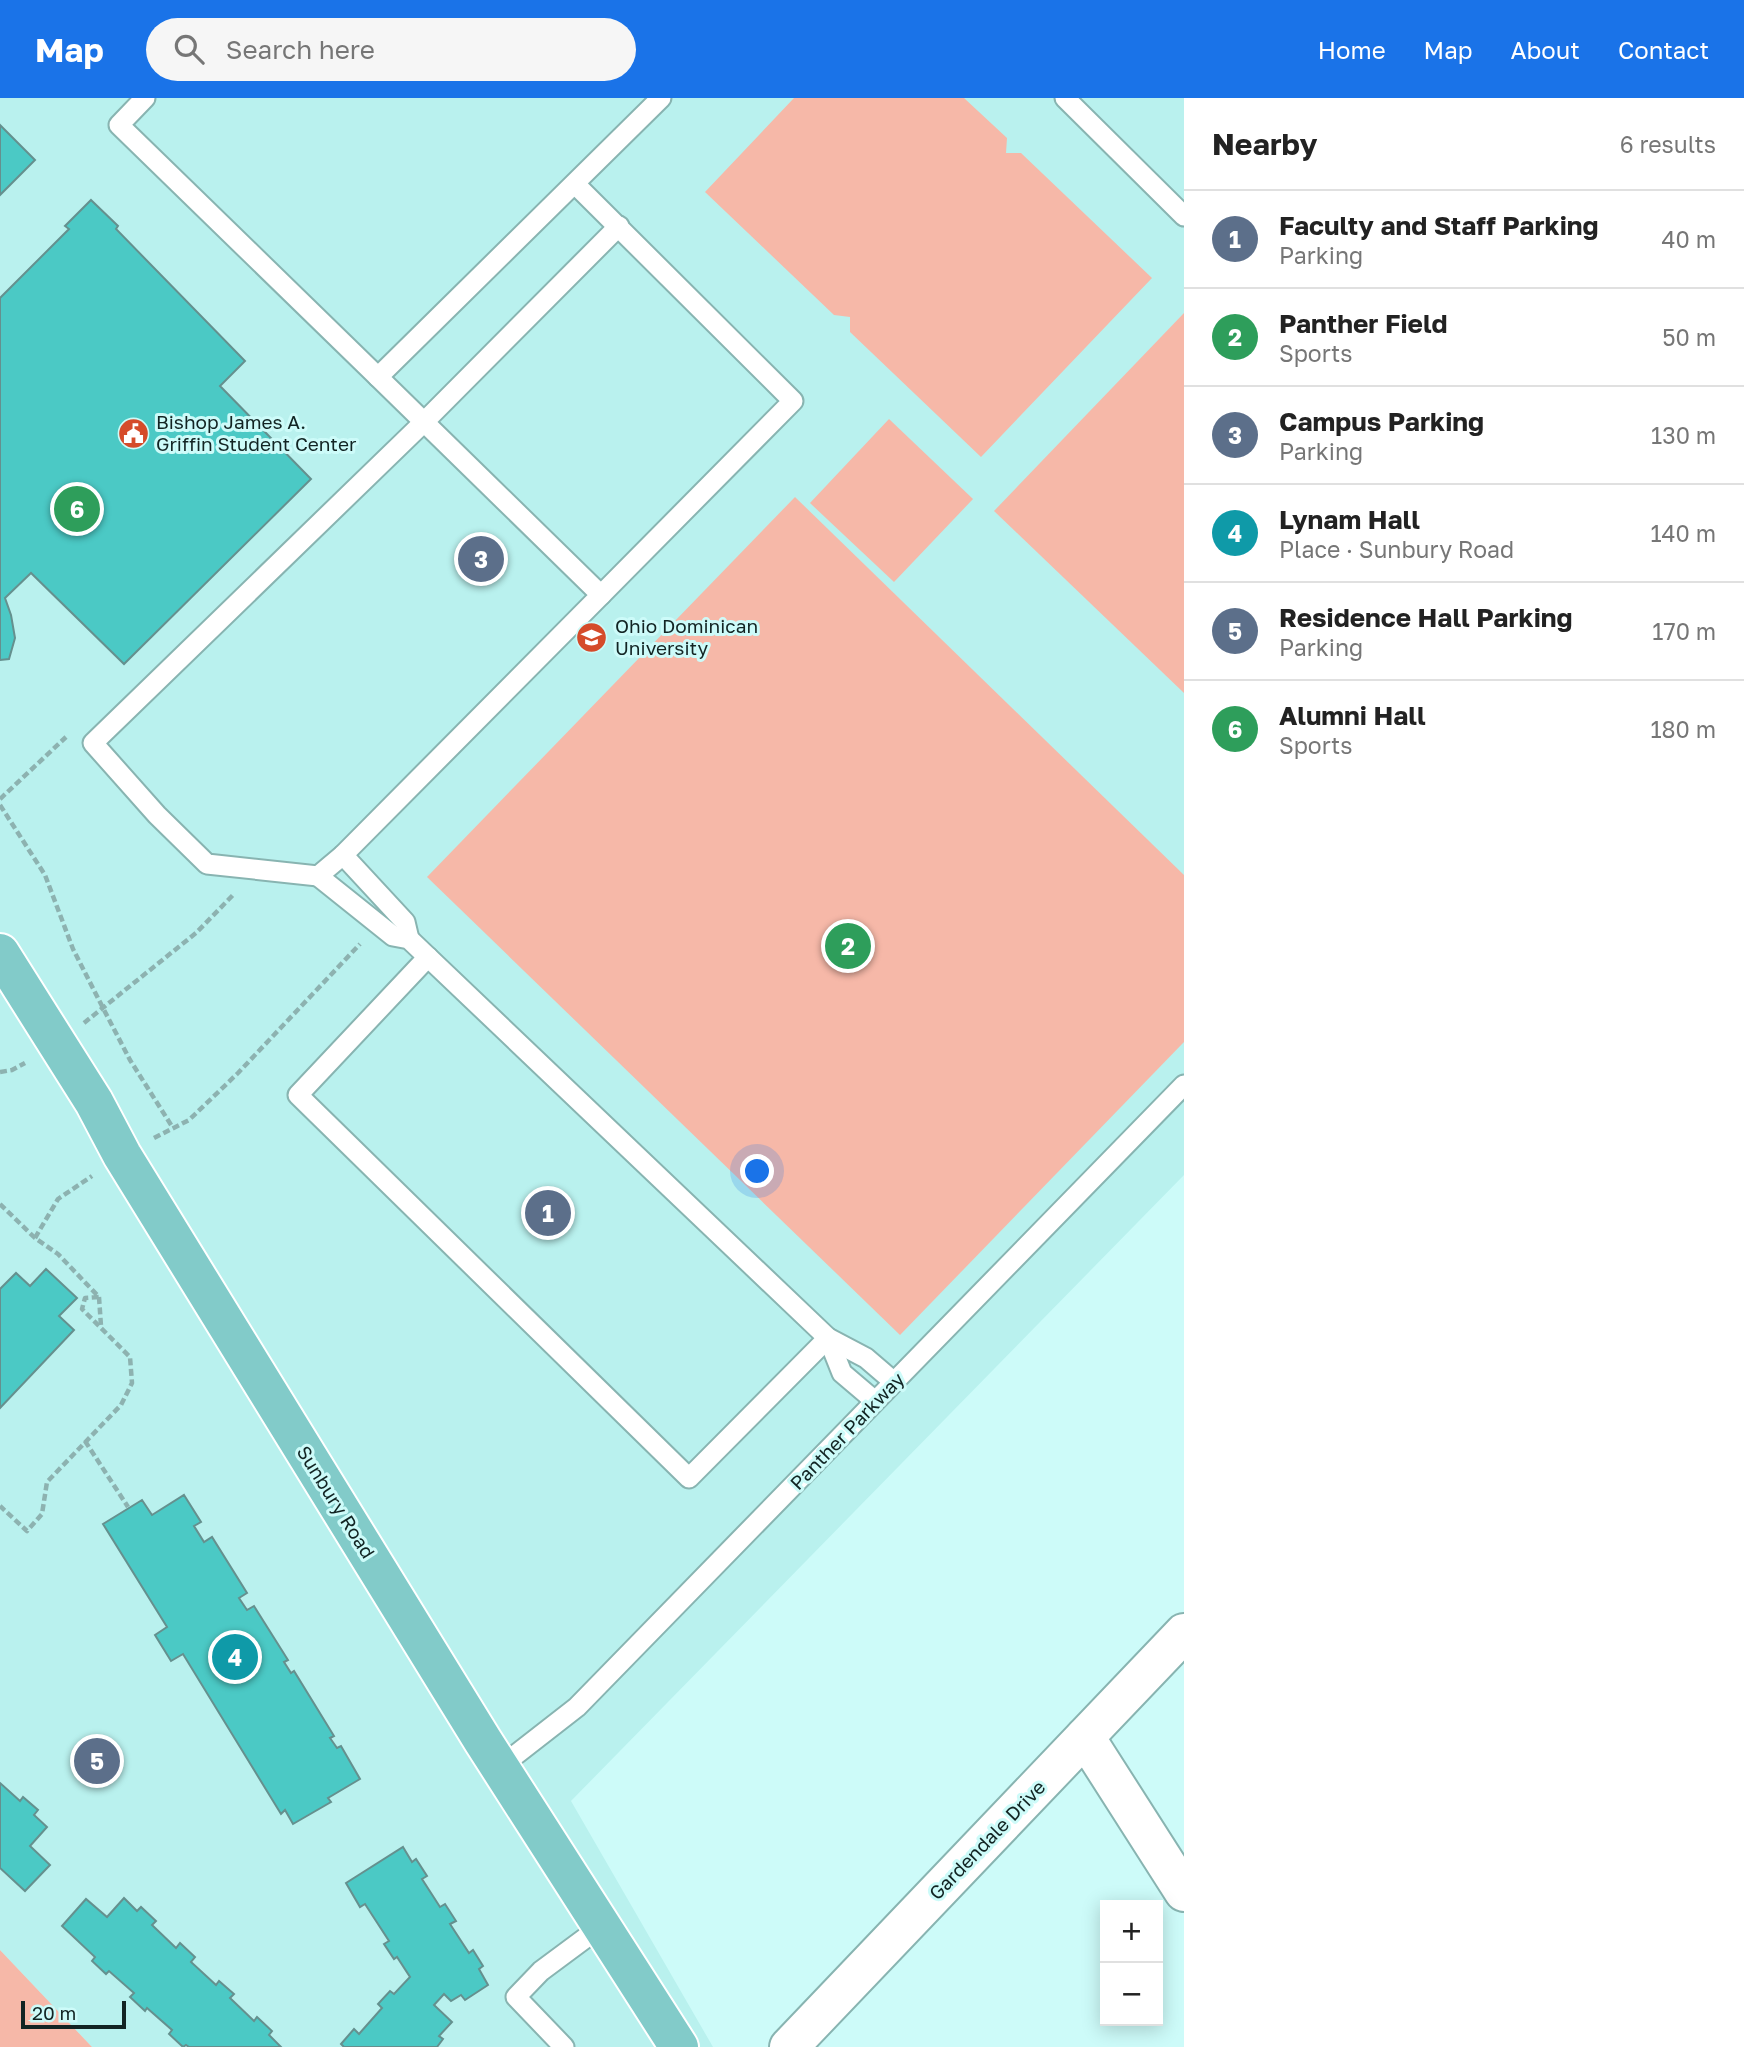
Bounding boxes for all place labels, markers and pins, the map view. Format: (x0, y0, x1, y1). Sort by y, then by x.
place label: Bishop James A. Griffin Student Center (156, 410, 357, 455)
public building icon: Bishop James A. Griffin Student Center (116, 416, 150, 450)
pin: 6 (54, 483, 100, 535)
pin: 3 (458, 533, 504, 585)
place label: Ohio Dominican University (615, 614, 758, 659)
school or university icon: Ohio Dominican University (575, 620, 609, 654)
pin: 2 (825, 920, 871, 972)
pin: 1 (525, 1187, 571, 1239)
pin: 4 (212, 1631, 258, 1683)
pin: 5 (74, 1735, 120, 1787)

